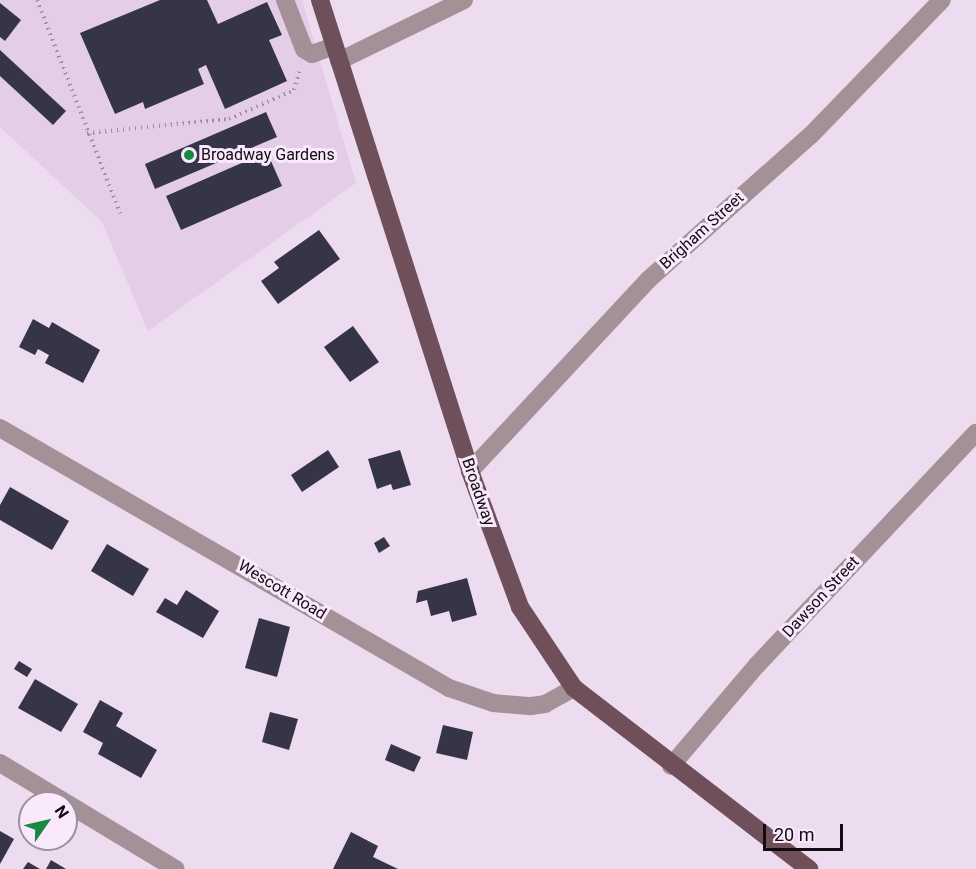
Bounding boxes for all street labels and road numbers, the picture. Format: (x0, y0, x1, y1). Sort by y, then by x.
street label: Brigham Street (656, 188, 748, 274)
street label: Broadway (457, 456, 499, 528)
street label: Dawson Street (779, 553, 863, 641)
street label: Wescott Road (234, 556, 330, 624)

